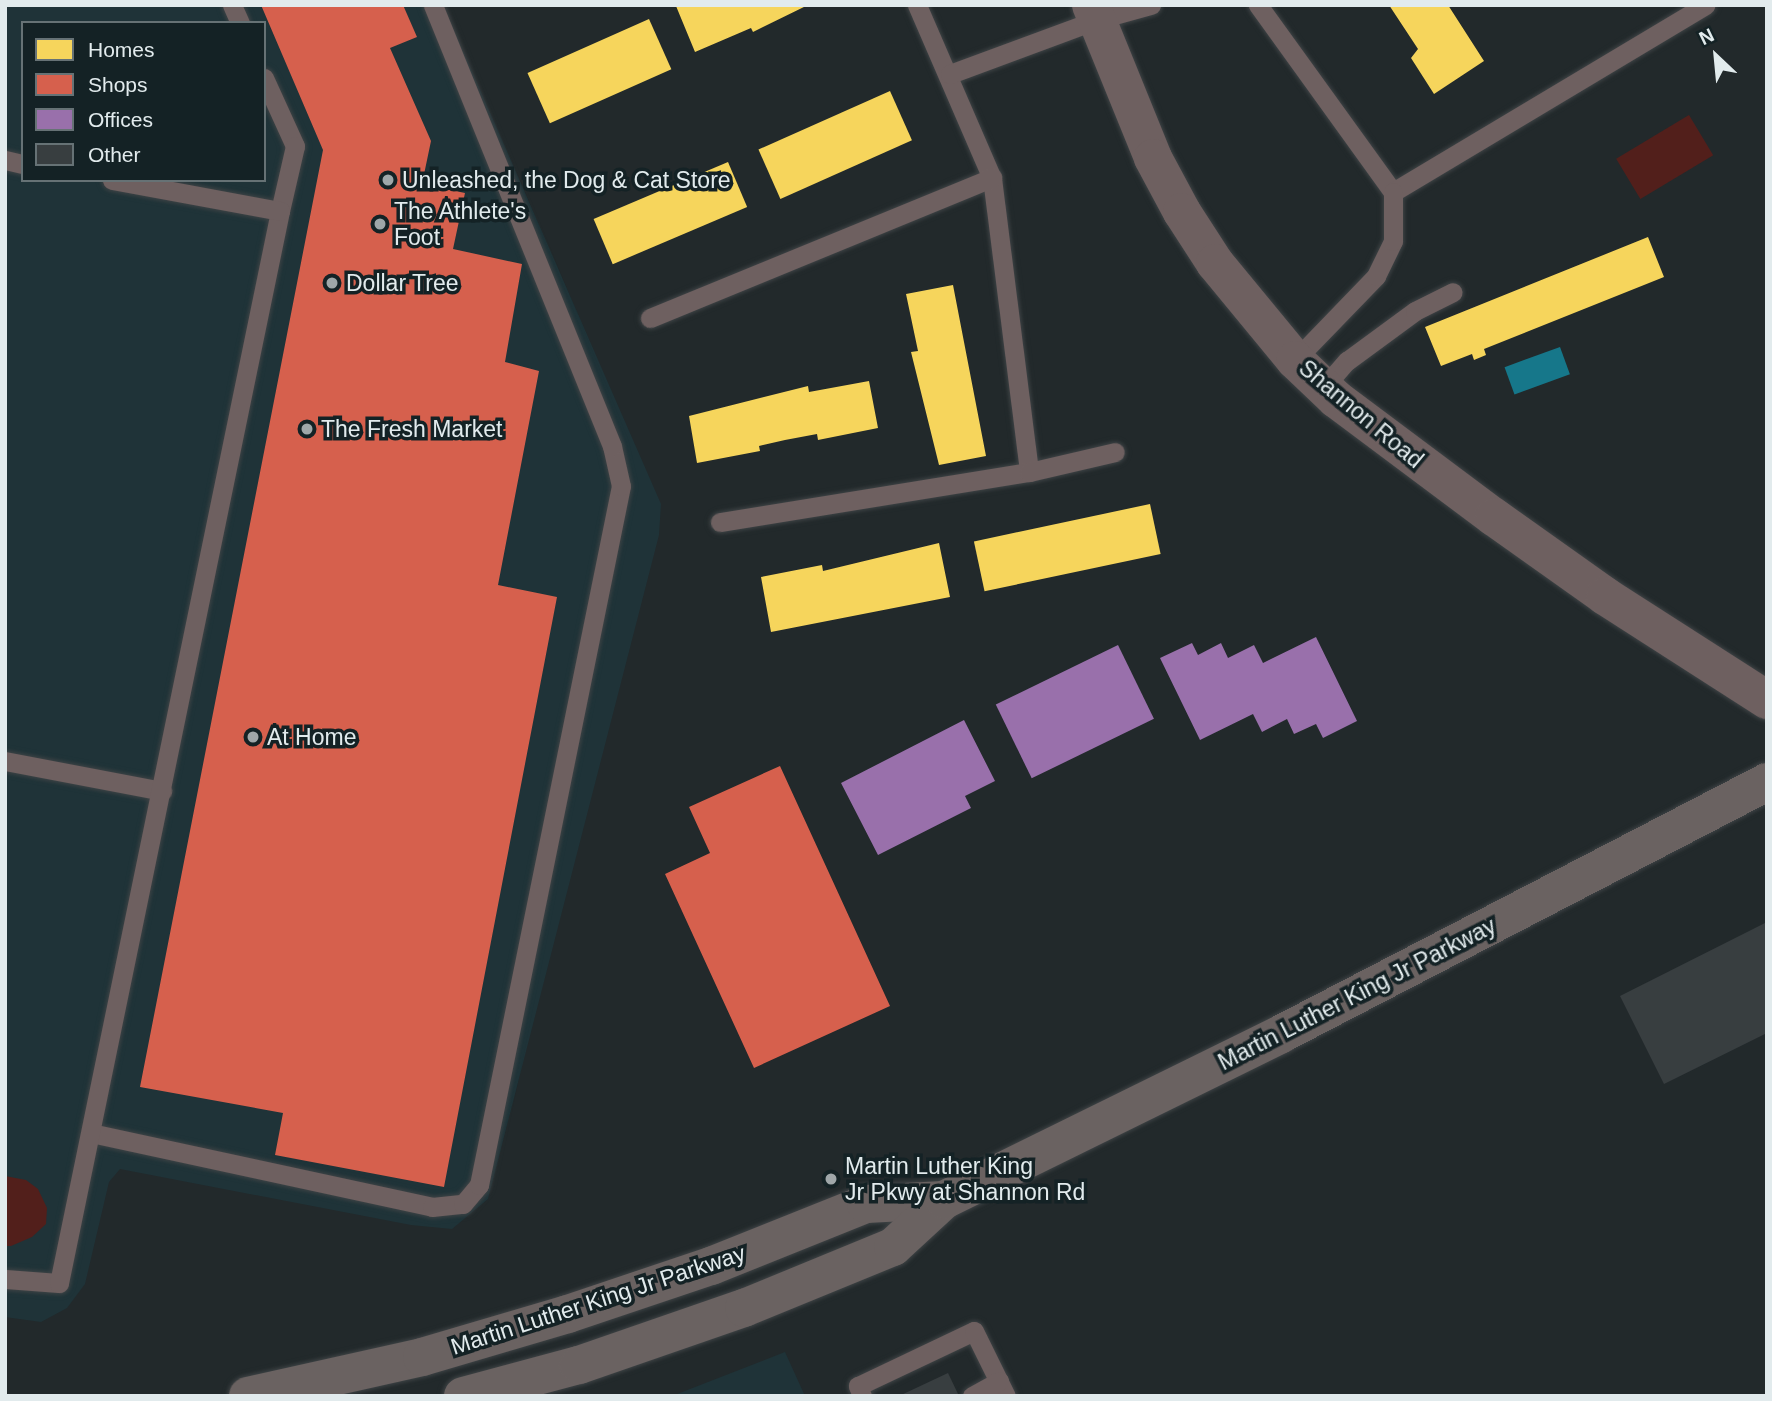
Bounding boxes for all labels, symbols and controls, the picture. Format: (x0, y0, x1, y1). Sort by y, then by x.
legend (21, 21, 266, 182)
north arrow (1681, 21, 1751, 91)
text: N (1696, 24, 1717, 49)
text: Homes (88, 38, 155, 61)
text: Shops (88, 73, 148, 96)
text: Offices (88, 108, 153, 131)
text: Other (88, 143, 141, 166)
place label: Unleashed, the Dog & Cat Store (402, 166, 731, 194)
marker: Unleashed, the Dog & Cat Store (380, 172, 396, 188)
place label: The Athlete's Foot (394, 197, 528, 251)
marker: The Athlete's Foot (372, 216, 388, 232)
place label: Dollar Tree (346, 269, 459, 297)
marker: Dollar Tree (324, 275, 340, 291)
street label: Shannon Road (1293, 354, 1429, 474)
place label: The Fresh Market (321, 415, 502, 443)
marker: The Fresh Market (299, 421, 315, 437)
place label: At Home (267, 723, 356, 751)
marker: At Home (245, 729, 261, 745)
street label: Martin Luther King Jr Parkway (1213, 912, 1501, 1076)
place label: Martin Luther King Jr Pkwy at Shannon Rd (845, 1152, 1085, 1206)
marker: Martin Luther King Jr Pkwy at Shannon Rd (823, 1171, 839, 1187)
street label: Martin Luther King Jr Parkway (447, 1239, 749, 1361)

